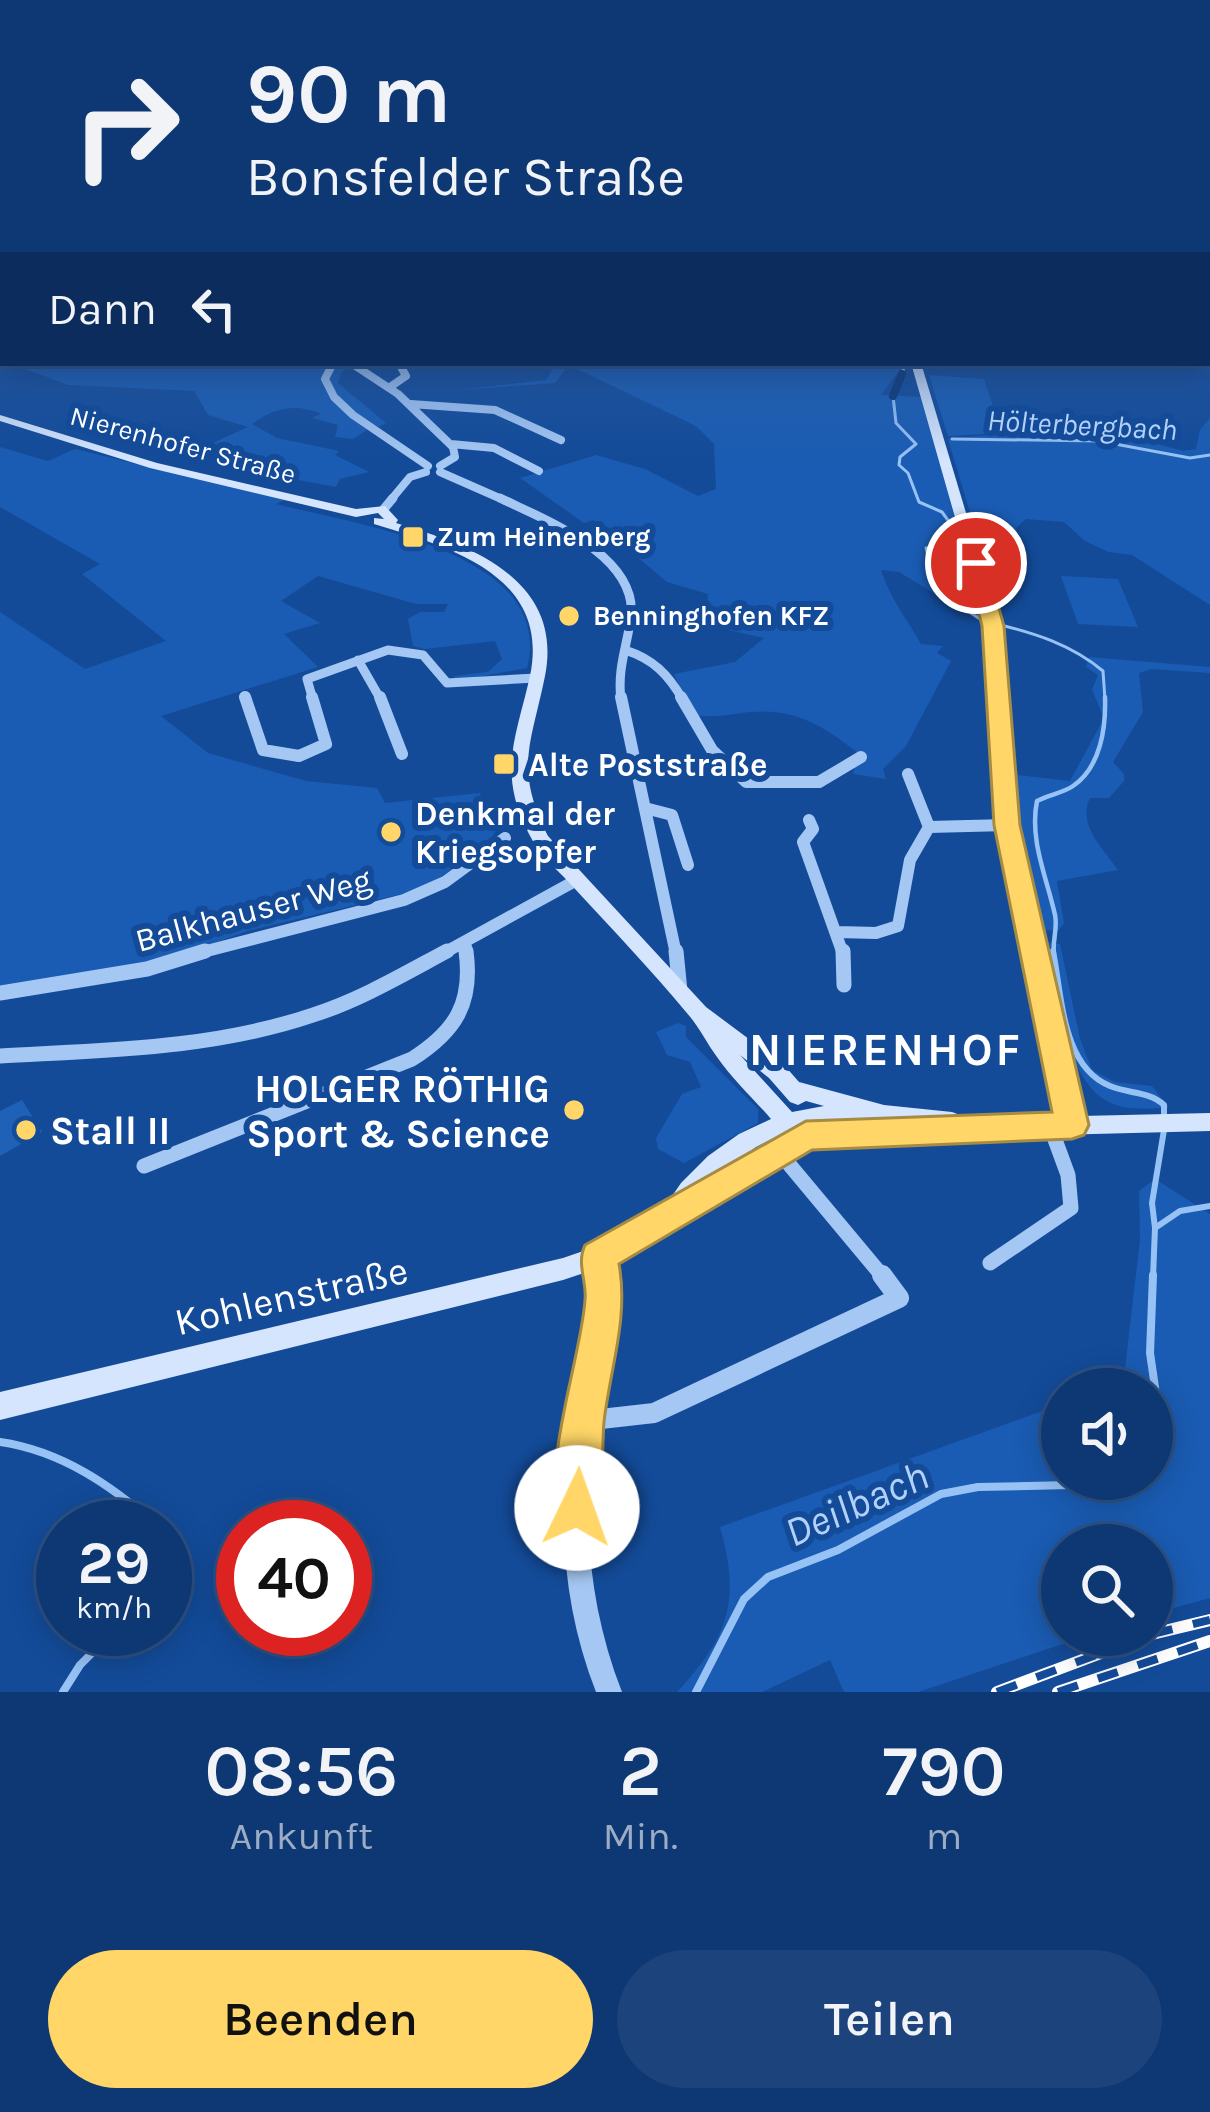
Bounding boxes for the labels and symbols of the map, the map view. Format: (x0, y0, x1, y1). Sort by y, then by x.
street label: Nierenhofer Straße (67, 399, 299, 491)
water label: Hölterbergbach (986, 402, 1178, 448)
pin (925, 512, 1027, 614)
place label: Zum Heinenberg (437, 521, 651, 553)
marker: Zum Heinenberg (400, 524, 426, 550)
place label: Benninghofen KFZ (593, 600, 829, 632)
marker: Benninghofen KFZ (556, 603, 582, 629)
place label: Alte Poststraße (528, 746, 767, 784)
marker: Alte Poststraße (491, 751, 517, 777)
place label: Denkmal der Kriegsopfer (415, 795, 615, 871)
marker: Denkmal der Kriegsopfer (378, 819, 404, 845)
street label: Balkhauser Weg (131, 860, 376, 960)
district label: NIERENHOF (749, 1024, 1023, 1076)
place label: HOLGER RÖTHIG Sport & Science (247, 1066, 550, 1157)
marker: HOLGER RÖTHIG Sport & Science (561, 1097, 587, 1123)
place label: Stall II (50, 1108, 170, 1154)
marker: Stall II (13, 1117, 39, 1143)
street label: Kohlenstraße (170, 1247, 412, 1345)
position arrow (514, 1445, 640, 1571)
water label: Deilbach (777, 1450, 936, 1558)
speed limit sign: 40 (216, 1500, 372, 1656)

